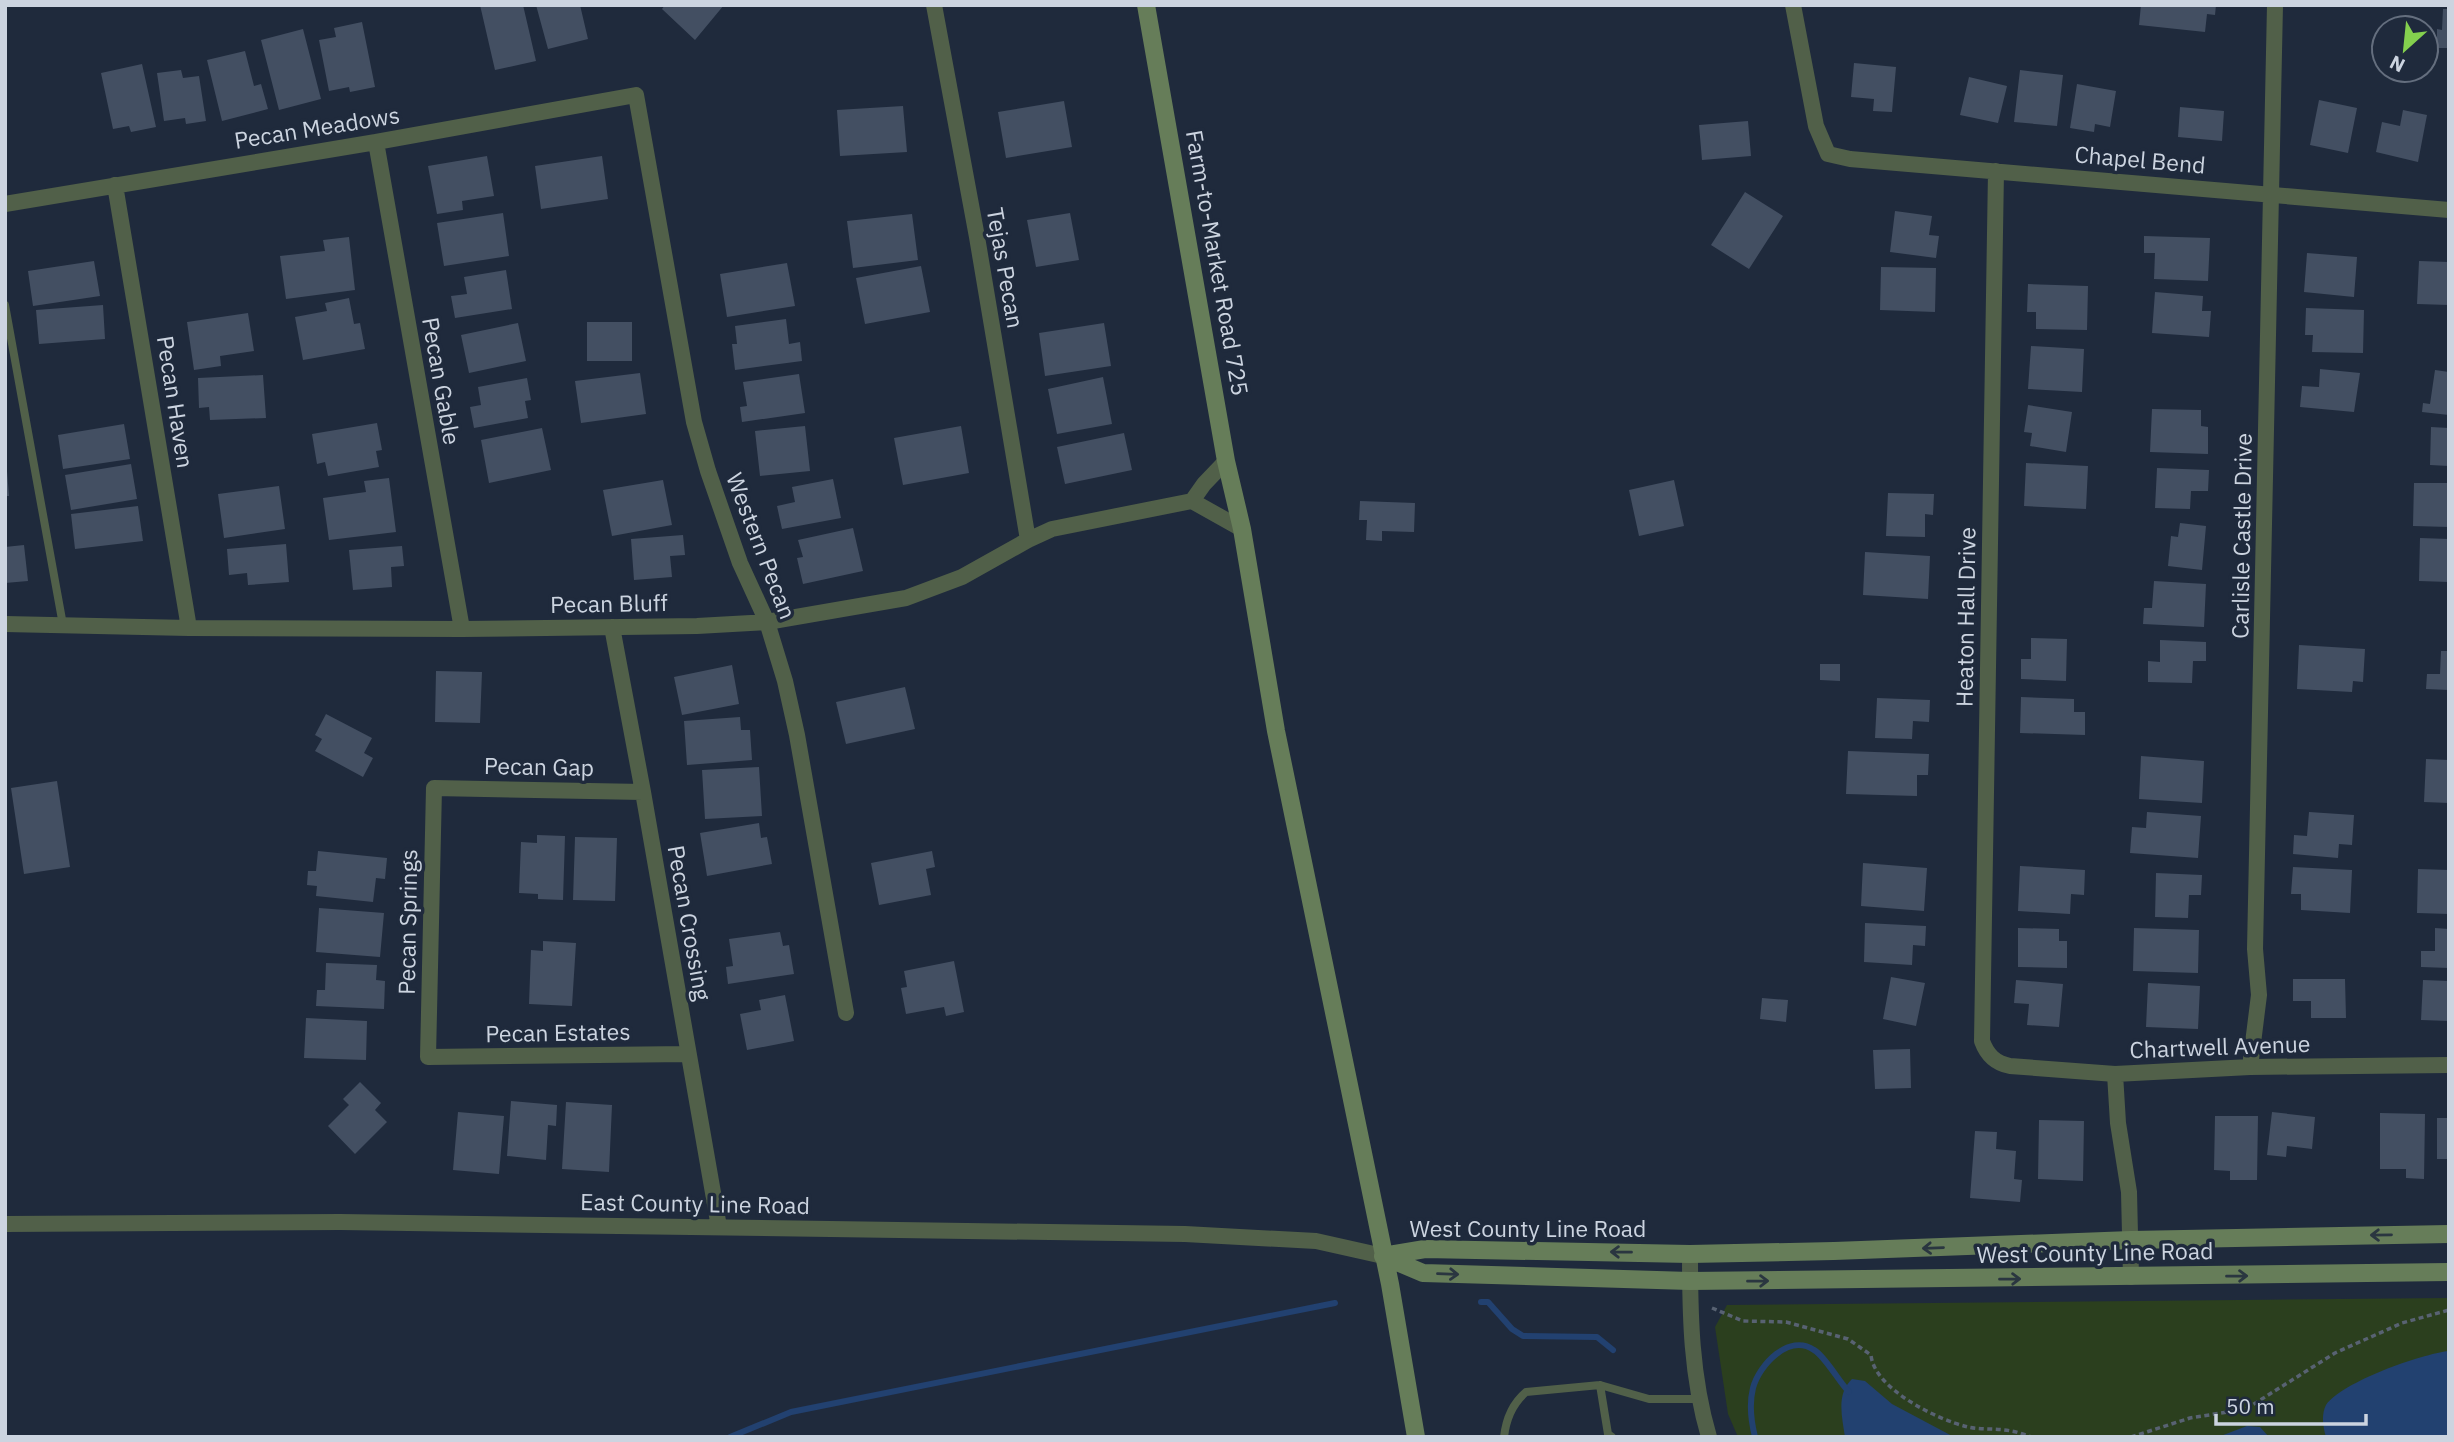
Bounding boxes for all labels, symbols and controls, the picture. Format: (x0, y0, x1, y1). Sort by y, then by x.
north arrow (2370, 14, 2440, 84)
text: N (2386, 50, 2409, 78)
street label: Pecan Meadows (232, 99, 402, 155)
street label: Farm-to-Market Road 725 (1180, 128, 1256, 398)
street label: Chapel Bend (2073, 138, 2207, 180)
street label: Tejas Pecan (981, 205, 1031, 330)
street label: Pecan Gable (416, 315, 468, 447)
street label: Pecan Haven (151, 333, 201, 470)
street label: Carlisle Castle Drive (2224, 433, 2258, 639)
street label: Western Pecan (720, 468, 804, 623)
street label: Heaton Hall Drive (1948, 527, 1982, 707)
street label: Pecan Bluff (550, 587, 668, 619)
street label: Pecan Gap (484, 750, 594, 782)
street label: Pecan Crossing (662, 843, 718, 1003)
street label: Pecan Springs (391, 849, 423, 995)
street label: Pecan Estates (485, 1016, 631, 1048)
street label: Chartwell Avenue (2129, 1028, 2311, 1064)
street label: East County Line Road (580, 1186, 810, 1220)
street label: West County Line Road (1410, 1213, 1646, 1243)
one-way arrow (2369, 1229, 2392, 1242)
street label: West County Line Road (1976, 1235, 2214, 1269)
one-way arrow (1921, 1241, 1944, 1254)
one-way arrow (1610, 1246, 1633, 1259)
one-way arrow (1436, 1267, 1459, 1280)
one-way arrow (2226, 1269, 2249, 1282)
one-way arrow (1998, 1272, 2021, 1285)
one-way arrow (1746, 1274, 1769, 1288)
scale bar (2216, 1382, 2366, 1426)
text: 50 m (2226, 1392, 2275, 1420)

